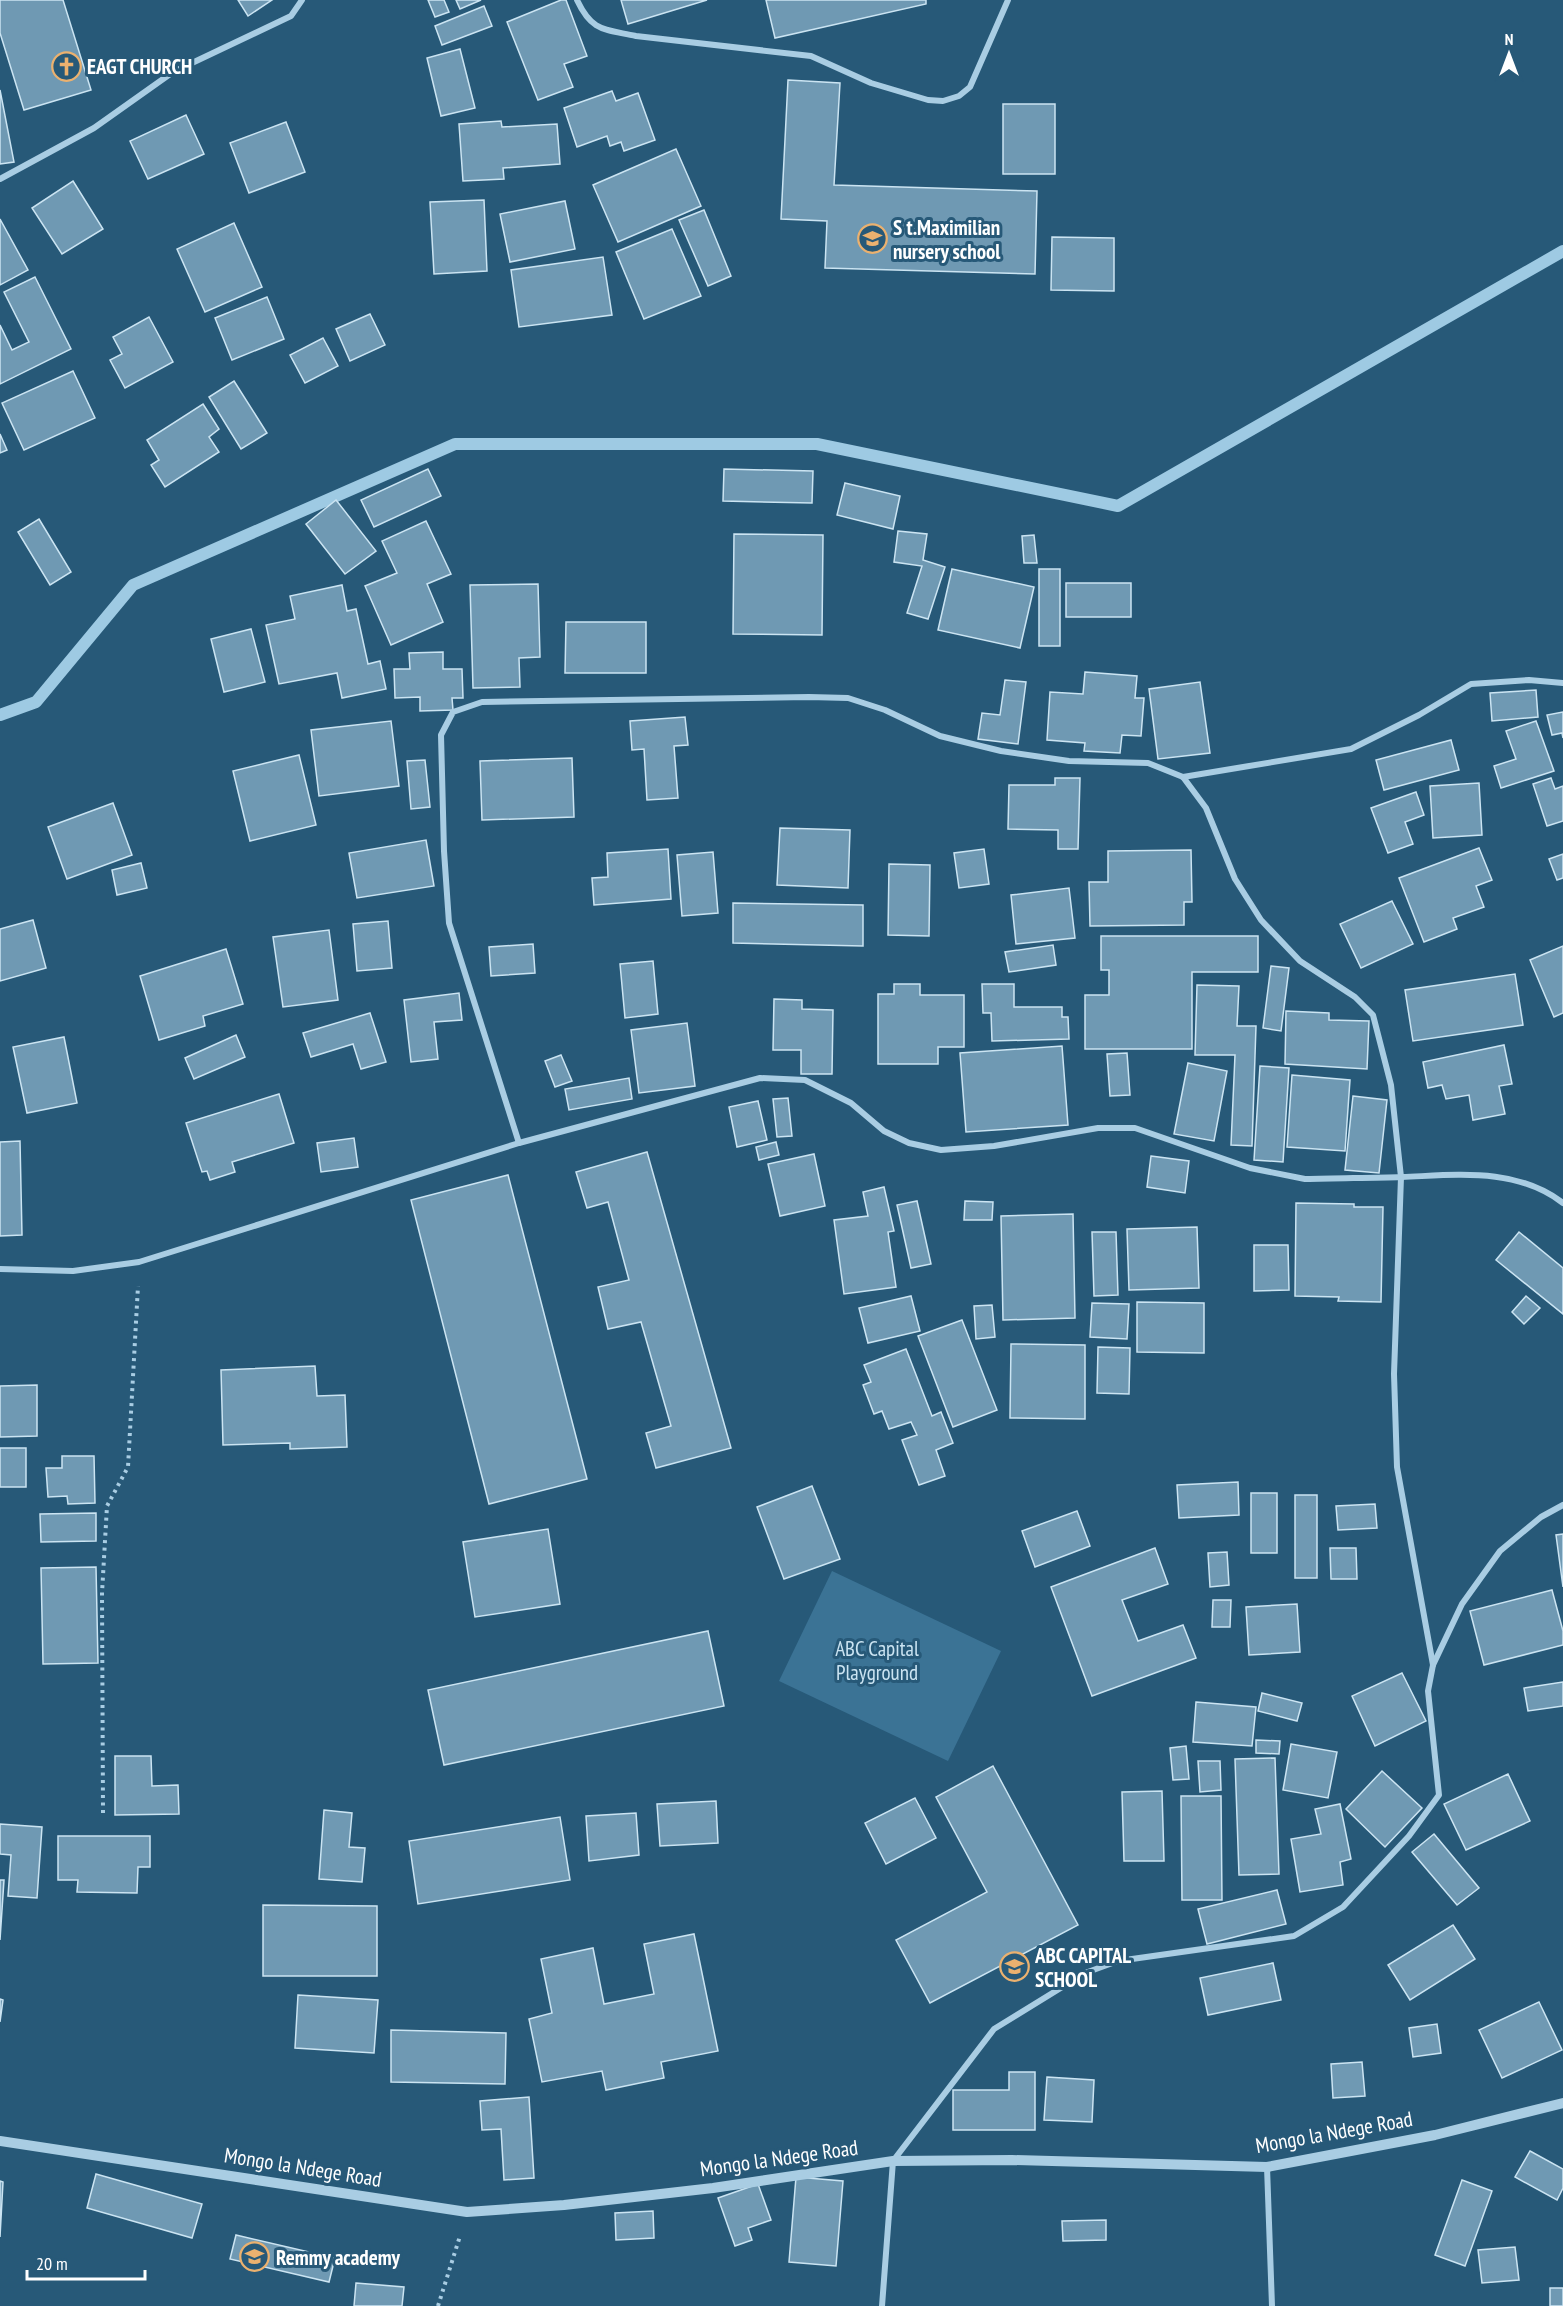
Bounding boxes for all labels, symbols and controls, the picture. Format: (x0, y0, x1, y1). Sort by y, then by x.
north arrow (1479, 24, 1539, 84)
text: N (1505, 29, 1513, 49)
church icon: EAGT CHURCH (50, 50, 82, 82)
place label: EAGT CHURCH (87, 53, 192, 80)
place label: S t.Maximilian nursery school (893, 214, 1001, 265)
school or university icon: S t.Maximilian nursery school (856, 223, 888, 255)
park label: ABC Capital Playground (835, 1635, 919, 1686)
place label: ABC CAPITAL SCHOOL (1034, 1942, 1131, 1993)
school or university icon: ABC CAPITAL SCHOOL (998, 1951, 1030, 1983)
street label: Mongo la Ndege Road (1253, 2105, 1415, 2159)
street label: Mongo la Ndege Road (698, 2134, 860, 2182)
street label: Mongo la Ndege Road (222, 2141, 384, 2193)
school or university icon: Remmy academy (239, 2241, 271, 2273)
scale bar (27, 2243, 146, 2281)
place label: Remmy academy (276, 2244, 401, 2271)
text: 20 m (36, 2252, 68, 2275)

